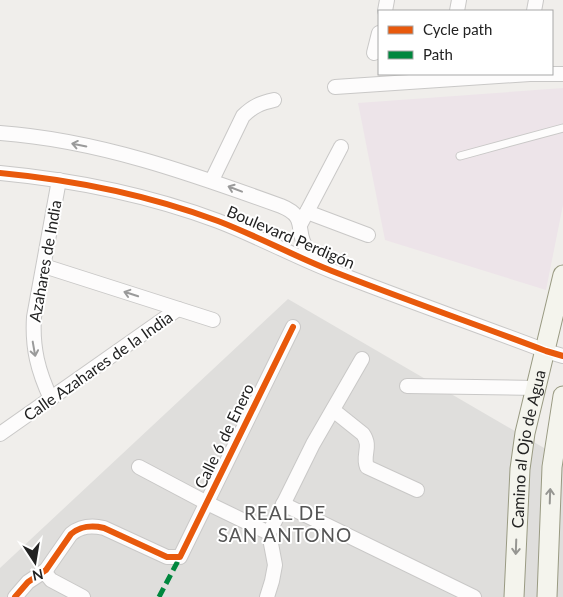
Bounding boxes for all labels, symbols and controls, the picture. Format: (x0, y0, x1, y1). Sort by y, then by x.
legend (378, 10, 553, 75)
text: Cycle path (423, 20, 492, 38)
text: Path (423, 45, 453, 63)
one-way arrow (72, 139, 88, 149)
one-way arrow (228, 184, 243, 193)
street label: Azahares de India (24, 198, 65, 323)
street label: Boulevard Perdigón (224, 201, 358, 272)
one-way arrow (124, 289, 140, 298)
street label: Calle Azahares de la India (20, 307, 176, 424)
one-way arrow (30, 340, 40, 356)
street label: Camino al Ojo de Agua (507, 368, 549, 529)
street label: Calle 6 de Enero (190, 380, 257, 491)
one-way arrow (546, 488, 555, 504)
district label: REAL DE SAN ANTONO (218, 501, 352, 546)
north arrow (10, 537, 60, 587)
one-way arrow (511, 538, 521, 554)
text: N (31, 566, 45, 585)

